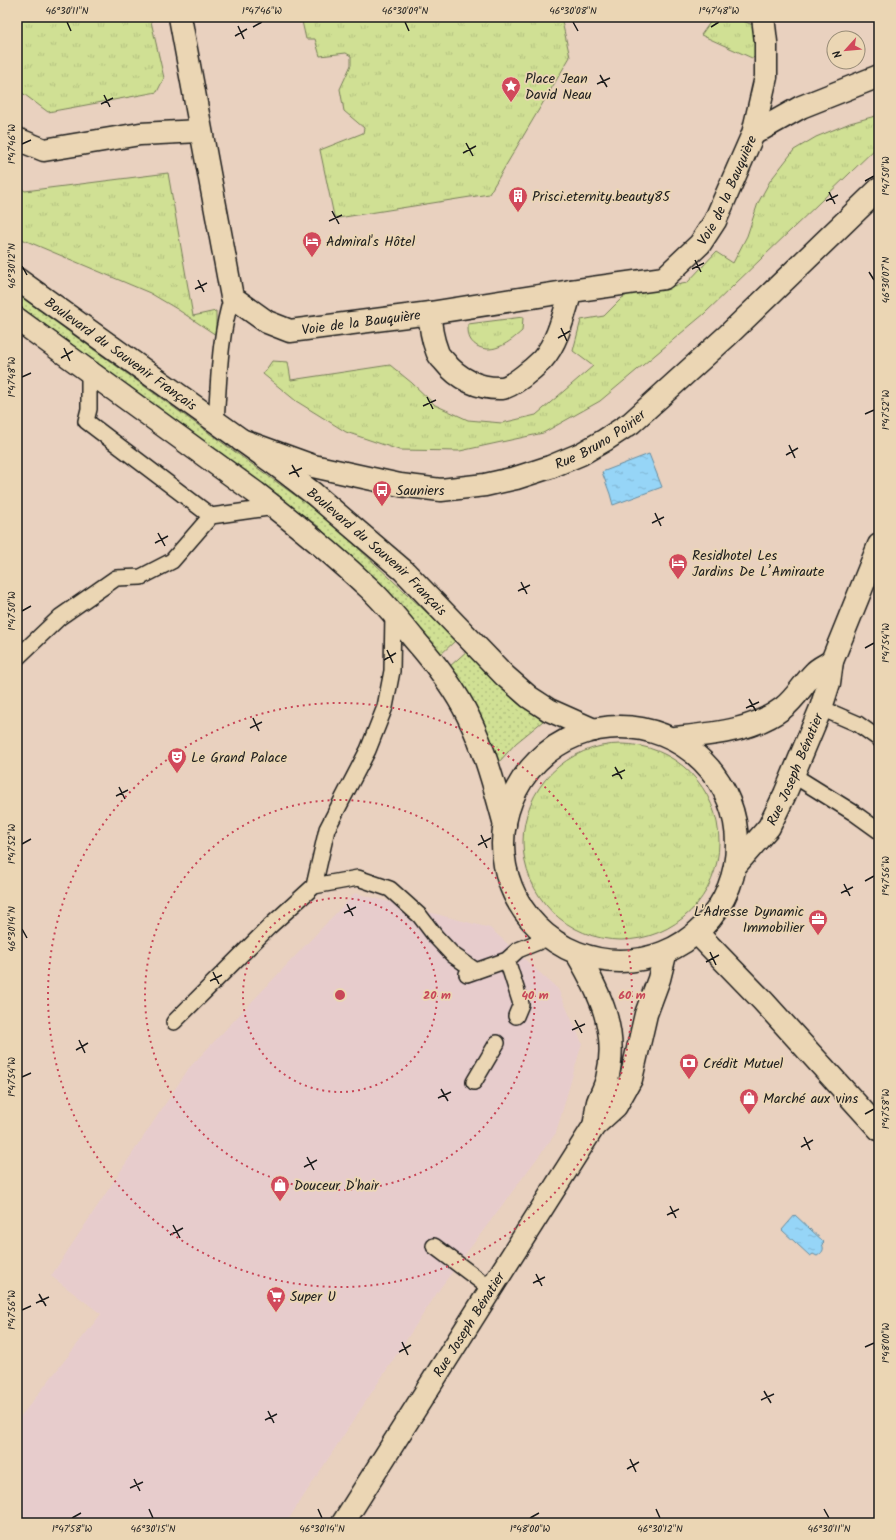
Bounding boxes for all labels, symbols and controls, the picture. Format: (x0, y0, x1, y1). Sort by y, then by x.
text: 46°30'11"N (46, 3, 89, 19)
text: 1°47'46"W (242, 3, 282, 19)
text: 46°30'09"N (382, 3, 429, 19)
text: 46°30'08"N (549, 3, 597, 19)
text: 1°47'48"W (699, 3, 740, 19)
north arrow (826, 30, 866, 70)
text: N (828, 47, 848, 61)
place label: Place Jean David Neau (525, 68, 592, 106)
place icon: Place Jean David Neau (500, 75, 522, 103)
text: 1°47'46"W (4, 124, 20, 164)
street label: Voie de la Bauquière (692, 131, 763, 250)
text: 1°47'50"W (878, 156, 894, 196)
building icon: Prisci.eternity.beauty85 (507, 185, 529, 213)
place label: Prisci.eternity.beauty85 (532, 186, 672, 208)
hotel icon: Admiral's Hôtel (301, 230, 323, 258)
place label: Admiral's Hôtel (326, 231, 416, 253)
text: 46°30'12"N (4, 243, 20, 289)
text: 46°30'07"N (878, 257, 894, 303)
street label: Boulevard du Souvenir Français (40, 292, 201, 417)
street label: Voie de la Bauquière (300, 304, 422, 341)
text: 1°47'48"W (4, 356, 20, 397)
text: 1°47'52"W (878, 390, 894, 430)
street label: Rue Bruno Poirier (552, 404, 652, 476)
bus stop icon: Sauniers (371, 479, 393, 507)
place label: Sauniers (396, 480, 444, 502)
street label: Boulevard du Souvenir Français (302, 482, 452, 621)
place label: Residhotel Les Jardins De L’Amiraute (692, 545, 825, 583)
hotel icon: Residhotel Les Jardins De L’Amiraute (667, 552, 689, 580)
text: 1°47'50"W (4, 591, 20, 631)
text: 1°47'54"W (878, 623, 894, 663)
street label: Rue Joseph Bénatier (761, 709, 830, 830)
theatre icon: Le Grand Palace (166, 746, 188, 774)
place label: Le Grand Palace (191, 747, 288, 769)
text: 1°47'52"W (4, 824, 20, 864)
text: 1°47'56"W (878, 856, 894, 896)
place label: L'Adresse Dynamic Immobilier (694, 901, 805, 939)
text: 46°30'14"N (4, 906, 20, 952)
office icon: L'Adresse Dynamic Immobilier (807, 908, 829, 936)
text: 20 m (423, 986, 451, 1005)
text: 40 m (521, 986, 549, 1005)
text: 60 m (618, 986, 646, 1005)
centre of rings (333, 988, 347, 1002)
bank icon: Crédit Mutuel (678, 1052, 700, 1080)
place label: Crédit Mutuel (703, 1053, 784, 1075)
text: 1°47'54"W (4, 1057, 20, 1097)
shop icon: Marché aux vins (738, 1087, 760, 1115)
place label: Marché aux vins (763, 1088, 858, 1110)
text: 1°47'58"W (878, 1089, 894, 1129)
shop icon: Douceur D'hair (269, 1174, 291, 1202)
place label: Douceur D'hair (294, 1175, 380, 1197)
street label: Rue Joseph Bénatier (428, 1267, 512, 1382)
supermarket icon: Super U (265, 1285, 287, 1313)
place label: Super U (290, 1286, 336, 1308)
text: 1°47'56"W (4, 1290, 20, 1330)
text: 1°48'00"W (878, 1323, 894, 1363)
text: 1°47'58"W (52, 1521, 92, 1537)
text: 46°30'15"N (130, 1521, 176, 1537)
text: 46°30'14"N (299, 1521, 345, 1537)
text: 1°48'00"W (510, 1521, 550, 1537)
text: 46°30'12"N (637, 1521, 683, 1537)
text: 46°30'11"N (808, 1521, 851, 1537)

